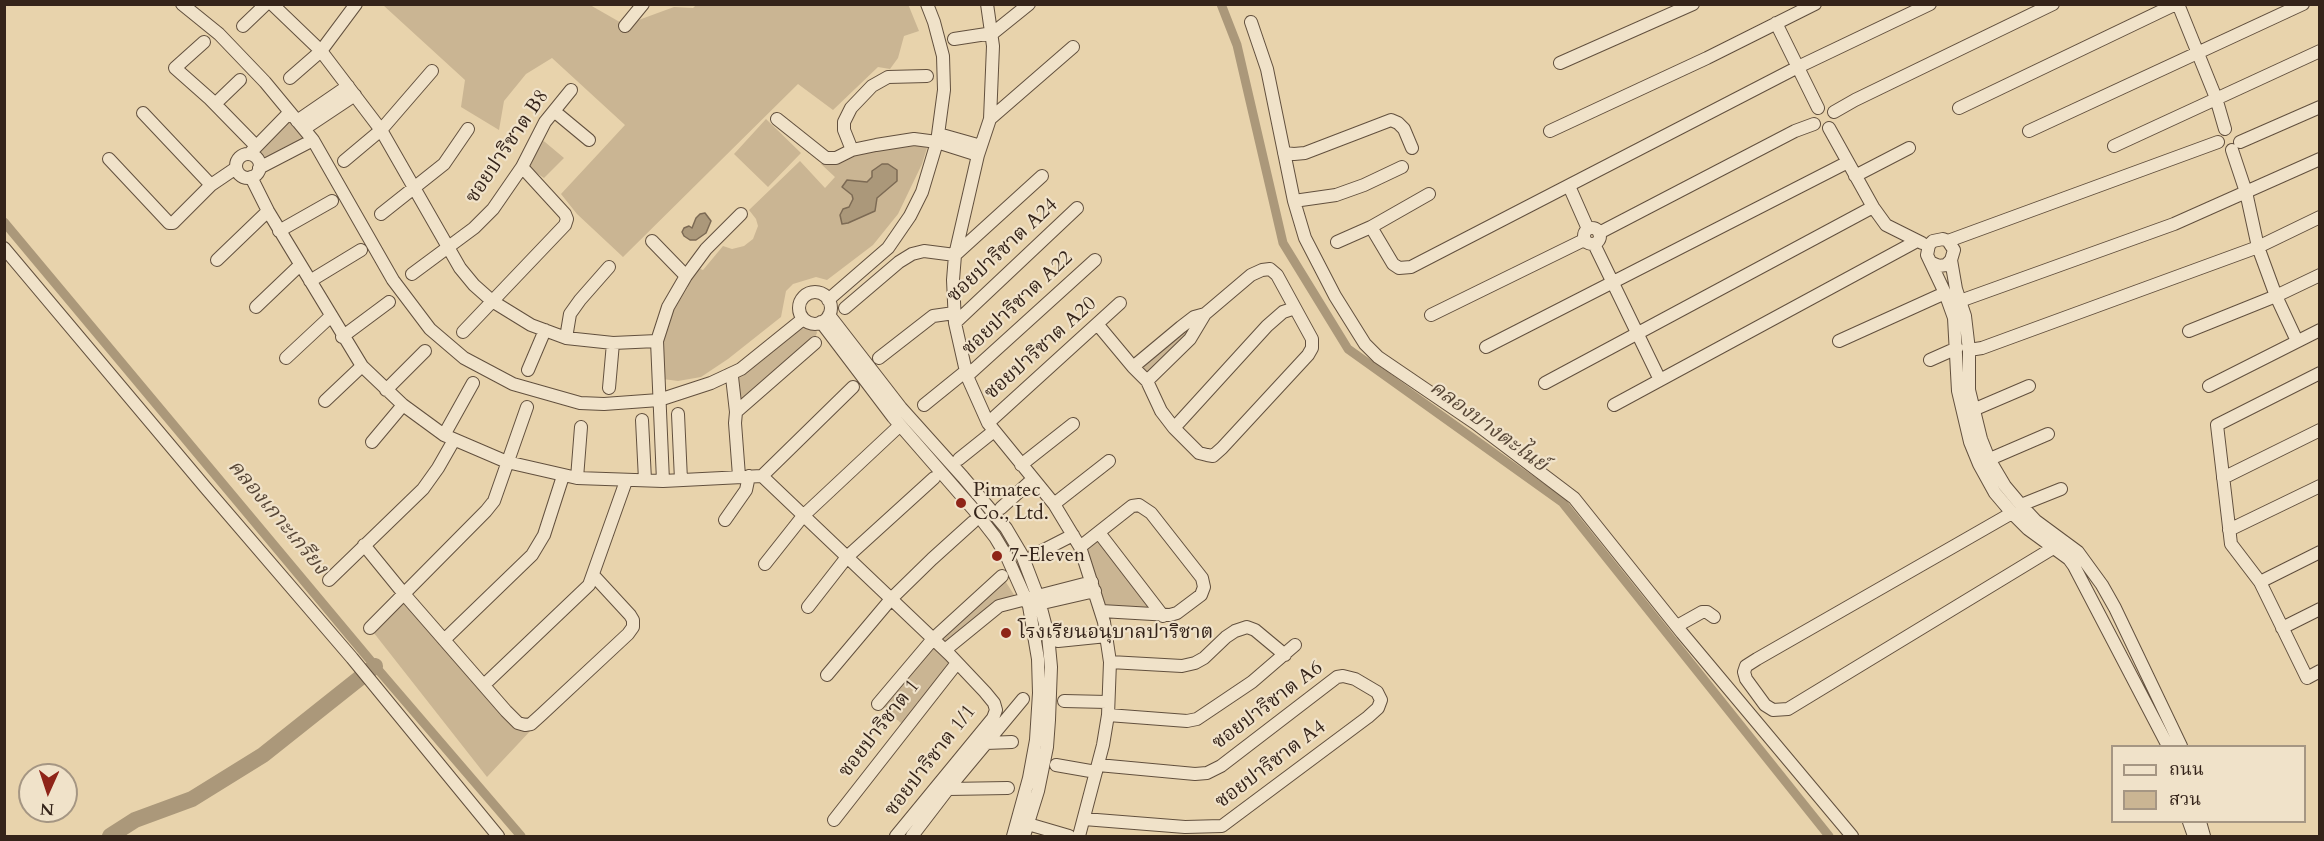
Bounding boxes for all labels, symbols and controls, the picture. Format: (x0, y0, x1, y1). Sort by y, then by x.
street label: ซอยปาริชาต B8 (461, 86, 555, 208)
street label: ซอยปาริชาต A24 (943, 194, 1063, 308)
street label: ซอยปาริชาต A22 (958, 247, 1078, 361)
street label: ซอยปาริชาต A20 (980, 292, 1102, 406)
water label: คลองบางตะไนย์ (1424, 376, 1552, 478)
water label: คลองเกาะเกรียง (222, 455, 332, 581)
place label: Pimatec Co., Ltd. (973, 479, 1049, 526)
marker: Pimatec Co., Ltd. (954, 496, 968, 510)
place label: 7-Eleven (1009, 544, 1085, 568)
marker: 7-Eleven (990, 549, 1004, 563)
place label: โรงเรียนอนุบาลปาริชาต (1018, 621, 1213, 645)
marker: โรงเรียนอนุบาลปาริชาต (999, 626, 1013, 640)
street label: ซอยปาริชาต A6 (1208, 657, 1328, 755)
street label: ซอยปาริชาต 1 (834, 675, 926, 783)
street label: ซอยปาริชาต 1/1 (880, 701, 982, 821)
street label: ซอยปาริชาต A4 (1211, 716, 1331, 814)
legend (2111, 745, 2306, 823)
text: ถนน (2169, 757, 2204, 782)
north arrow (18, 763, 78, 823)
text: สวน (2169, 787, 2201, 812)
text: N (40, 798, 55, 820)

